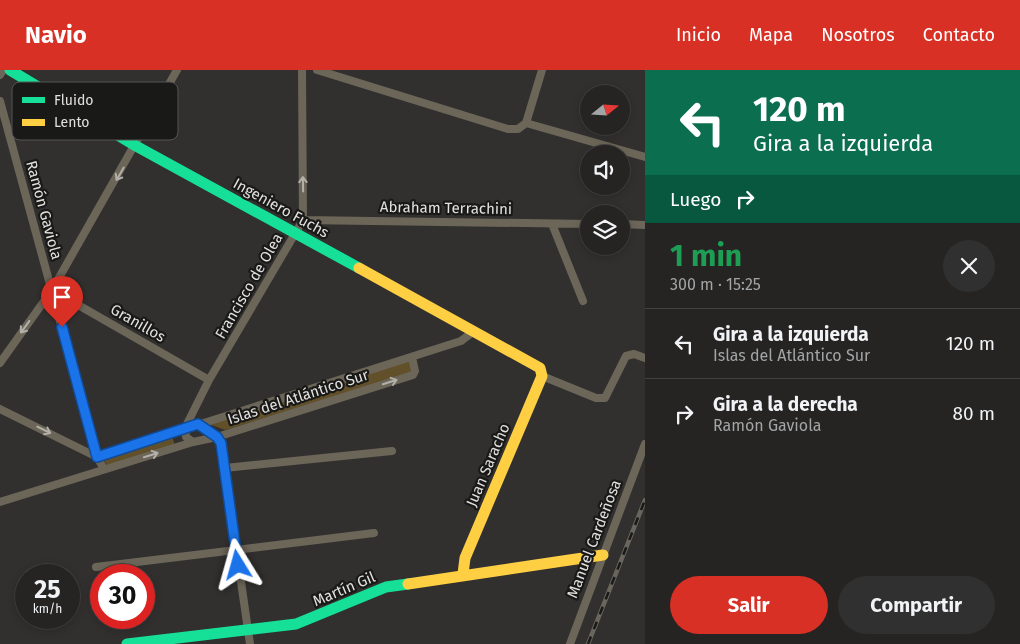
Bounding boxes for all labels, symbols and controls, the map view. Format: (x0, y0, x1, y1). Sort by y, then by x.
text: Navio (25, 21, 87, 49)
text: Inicio (676, 24, 721, 46)
text: Mapa (749, 24, 793, 46)
text: Nosotros (821, 24, 895, 46)
text: Contacto (923, 24, 995, 46)
legend (12, 82, 178, 140)
north arrow (580, 85, 630, 135)
map controls (580, 85, 630, 255)
text: 120 m (753, 88, 846, 130)
icon: left (670, 90, 735, 155)
text: Fluido (54, 92, 93, 109)
text: Lento (54, 114, 89, 131)
text: Gira a la izquierda (753, 130, 933, 157)
button: sound (580, 145, 630, 195)
street label: Ramón Gaviola (22, 159, 66, 261)
one-way arrow (114, 166, 124, 180)
street label: Ingeniero Fuchs (230, 174, 332, 242)
one-way arrow (298, 176, 308, 192)
icon: right (731, 185, 759, 213)
text: Luego (670, 188, 721, 211)
street label: Abraham Terrachini (380, 198, 512, 218)
button: layers (580, 205, 630, 255)
street label: Francisco de Olea (211, 230, 287, 342)
text: 1 min (670, 238, 742, 274)
button: close (943, 240, 995, 292)
text: 300 m · 15:25 (670, 275, 761, 294)
pin (41, 276, 83, 327)
icon: arrive (48, 283, 76, 311)
street label: Granillos (107, 300, 169, 346)
one-way arrow (20, 320, 31, 333)
text: Gira a la izquierda (713, 323, 869, 346)
icon: left (670, 330, 698, 358)
text: 120 m (945, 332, 995, 355)
text: Islas del Atlántico Sur (713, 346, 870, 365)
street label: Islas del Atlántico Sur (225, 366, 371, 428)
one-way arrow (381, 377, 397, 386)
text: Gira a la derecha (713, 393, 858, 416)
icon: right (670, 400, 698, 428)
text: 80 m (953, 402, 995, 425)
text: Ramón Gaviola (713, 416, 822, 435)
street label: Juan Saracho (462, 421, 514, 509)
one-way arrow (36, 425, 51, 435)
one-way arrow (143, 450, 159, 460)
street label: Manuel Cardeñosa (563, 477, 625, 601)
position arrow (211, 538, 263, 590)
speed limit sign: 30 (90, 564, 155, 629)
street label: Martín Gil (310, 568, 379, 610)
text: 25 (34, 575, 61, 605)
button: Salir (670, 576, 828, 634)
button: Compartir (838, 576, 995, 634)
text: km/h (33, 602, 62, 616)

